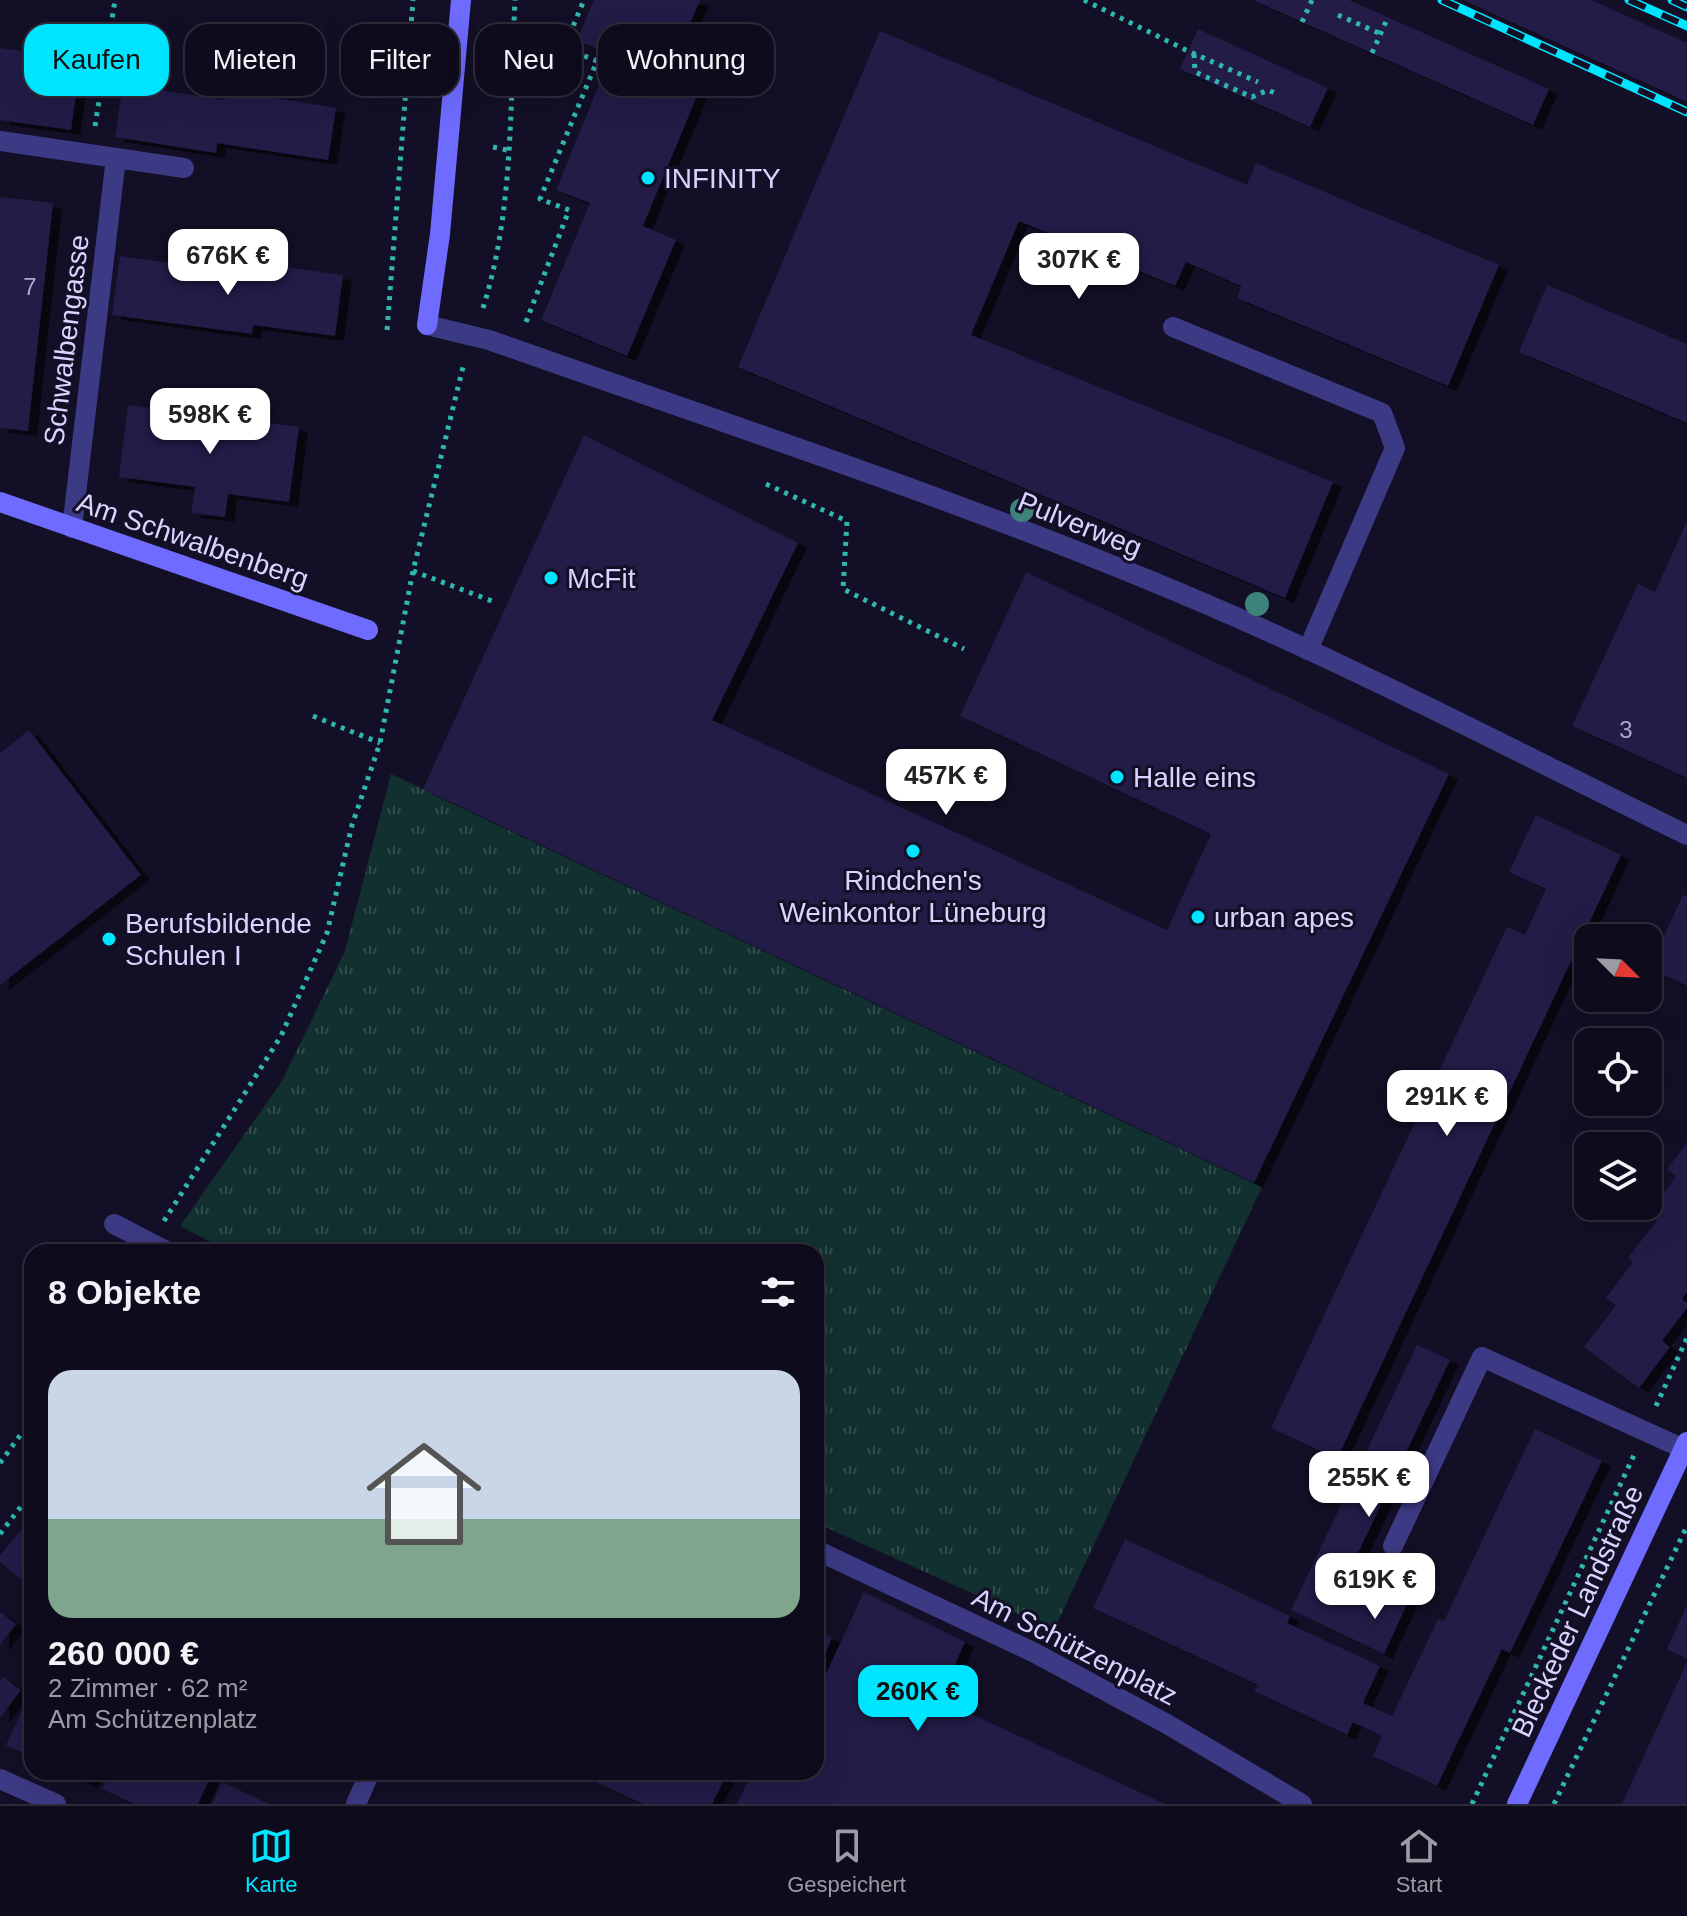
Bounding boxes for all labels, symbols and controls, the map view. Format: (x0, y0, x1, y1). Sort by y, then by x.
chip: Kaufen (24, 24, 169, 96)
chip: Mieten (185, 24, 325, 96)
chip: Filter (341, 24, 459, 96)
chip: Neu (475, 24, 582, 96)
chip: Wohnung (598, 24, 774, 96)
place label: INFINITY (664, 163, 781, 194)
marker: INFINITY (639, 169, 657, 187)
pin: 676K € (163, 229, 293, 297)
street label: Schwalbengasse (38, 233, 95, 447)
pin: 307K € (1014, 233, 1144, 301)
text: 676K € (186, 240, 270, 270)
text: 307K € (1037, 244, 1121, 274)
house number: 7 (23, 273, 37, 300)
pin: 598K € (145, 388, 275, 456)
text: 598K € (168, 399, 252, 429)
street label: Am Schwalbenberg (73, 486, 313, 595)
street label: Pulverweg (1013, 486, 1146, 563)
place label: McFit (567, 563, 636, 594)
marker: McFit (542, 569, 560, 587)
house number: 3 (1619, 716, 1633, 743)
pin: 457K € (881, 749, 1011, 817)
text: 457K € (904, 760, 988, 790)
place label: Halle eins (1133, 762, 1256, 793)
marker: Halle eins (1108, 768, 1126, 786)
marker: Rindchen's Weinkontor Lüneburg (904, 842, 922, 860)
place label: Rindchen's Weinkontor Lüneburg (779, 865, 1047, 928)
place label: urban apes (1214, 902, 1354, 933)
place label: Berufsbildende Schulen I (125, 908, 312, 971)
marker: urban apes (1189, 908, 1207, 926)
north arrow (1574, 924, 1662, 1012)
map controls (1574, 924, 1662, 1220)
marker: Berufsbildende Schulen I (100, 930, 118, 948)
button: locate (1574, 1028, 1662, 1116)
pin: 291K € (1382, 1070, 1512, 1138)
text: 291K € (1405, 1081, 1489, 1111)
button: layers (1574, 1132, 1662, 1220)
icon: filters (756, 1270, 800, 1314)
text: 8 Objekte (48, 1273, 201, 1311)
icon: home (352, 1422, 496, 1566)
pin: 255K € (1304, 1451, 1434, 1519)
text: 255K € (1327, 1462, 1411, 1492)
street label: Bleckeder Landstraße (1506, 1481, 1649, 1742)
pin: 619K € (1310, 1553, 1440, 1621)
text: 619K € (1333, 1564, 1417, 1594)
street label: Am Schützenplatz (967, 1581, 1182, 1711)
text: 260 000 € (48, 1634, 199, 1672)
pin: 260K € (853, 1665, 983, 1733)
text: 2 Zimmer · 62 m² (48, 1673, 247, 1703)
text: 260K € (876, 1676, 960, 1706)
text: Am Schützenplatz (48, 1704, 258, 1734)
tab: Karte (245, 1824, 297, 1898)
tab: Gespeichert (787, 1824, 906, 1898)
tab: Start (1396, 1824, 1442, 1898)

